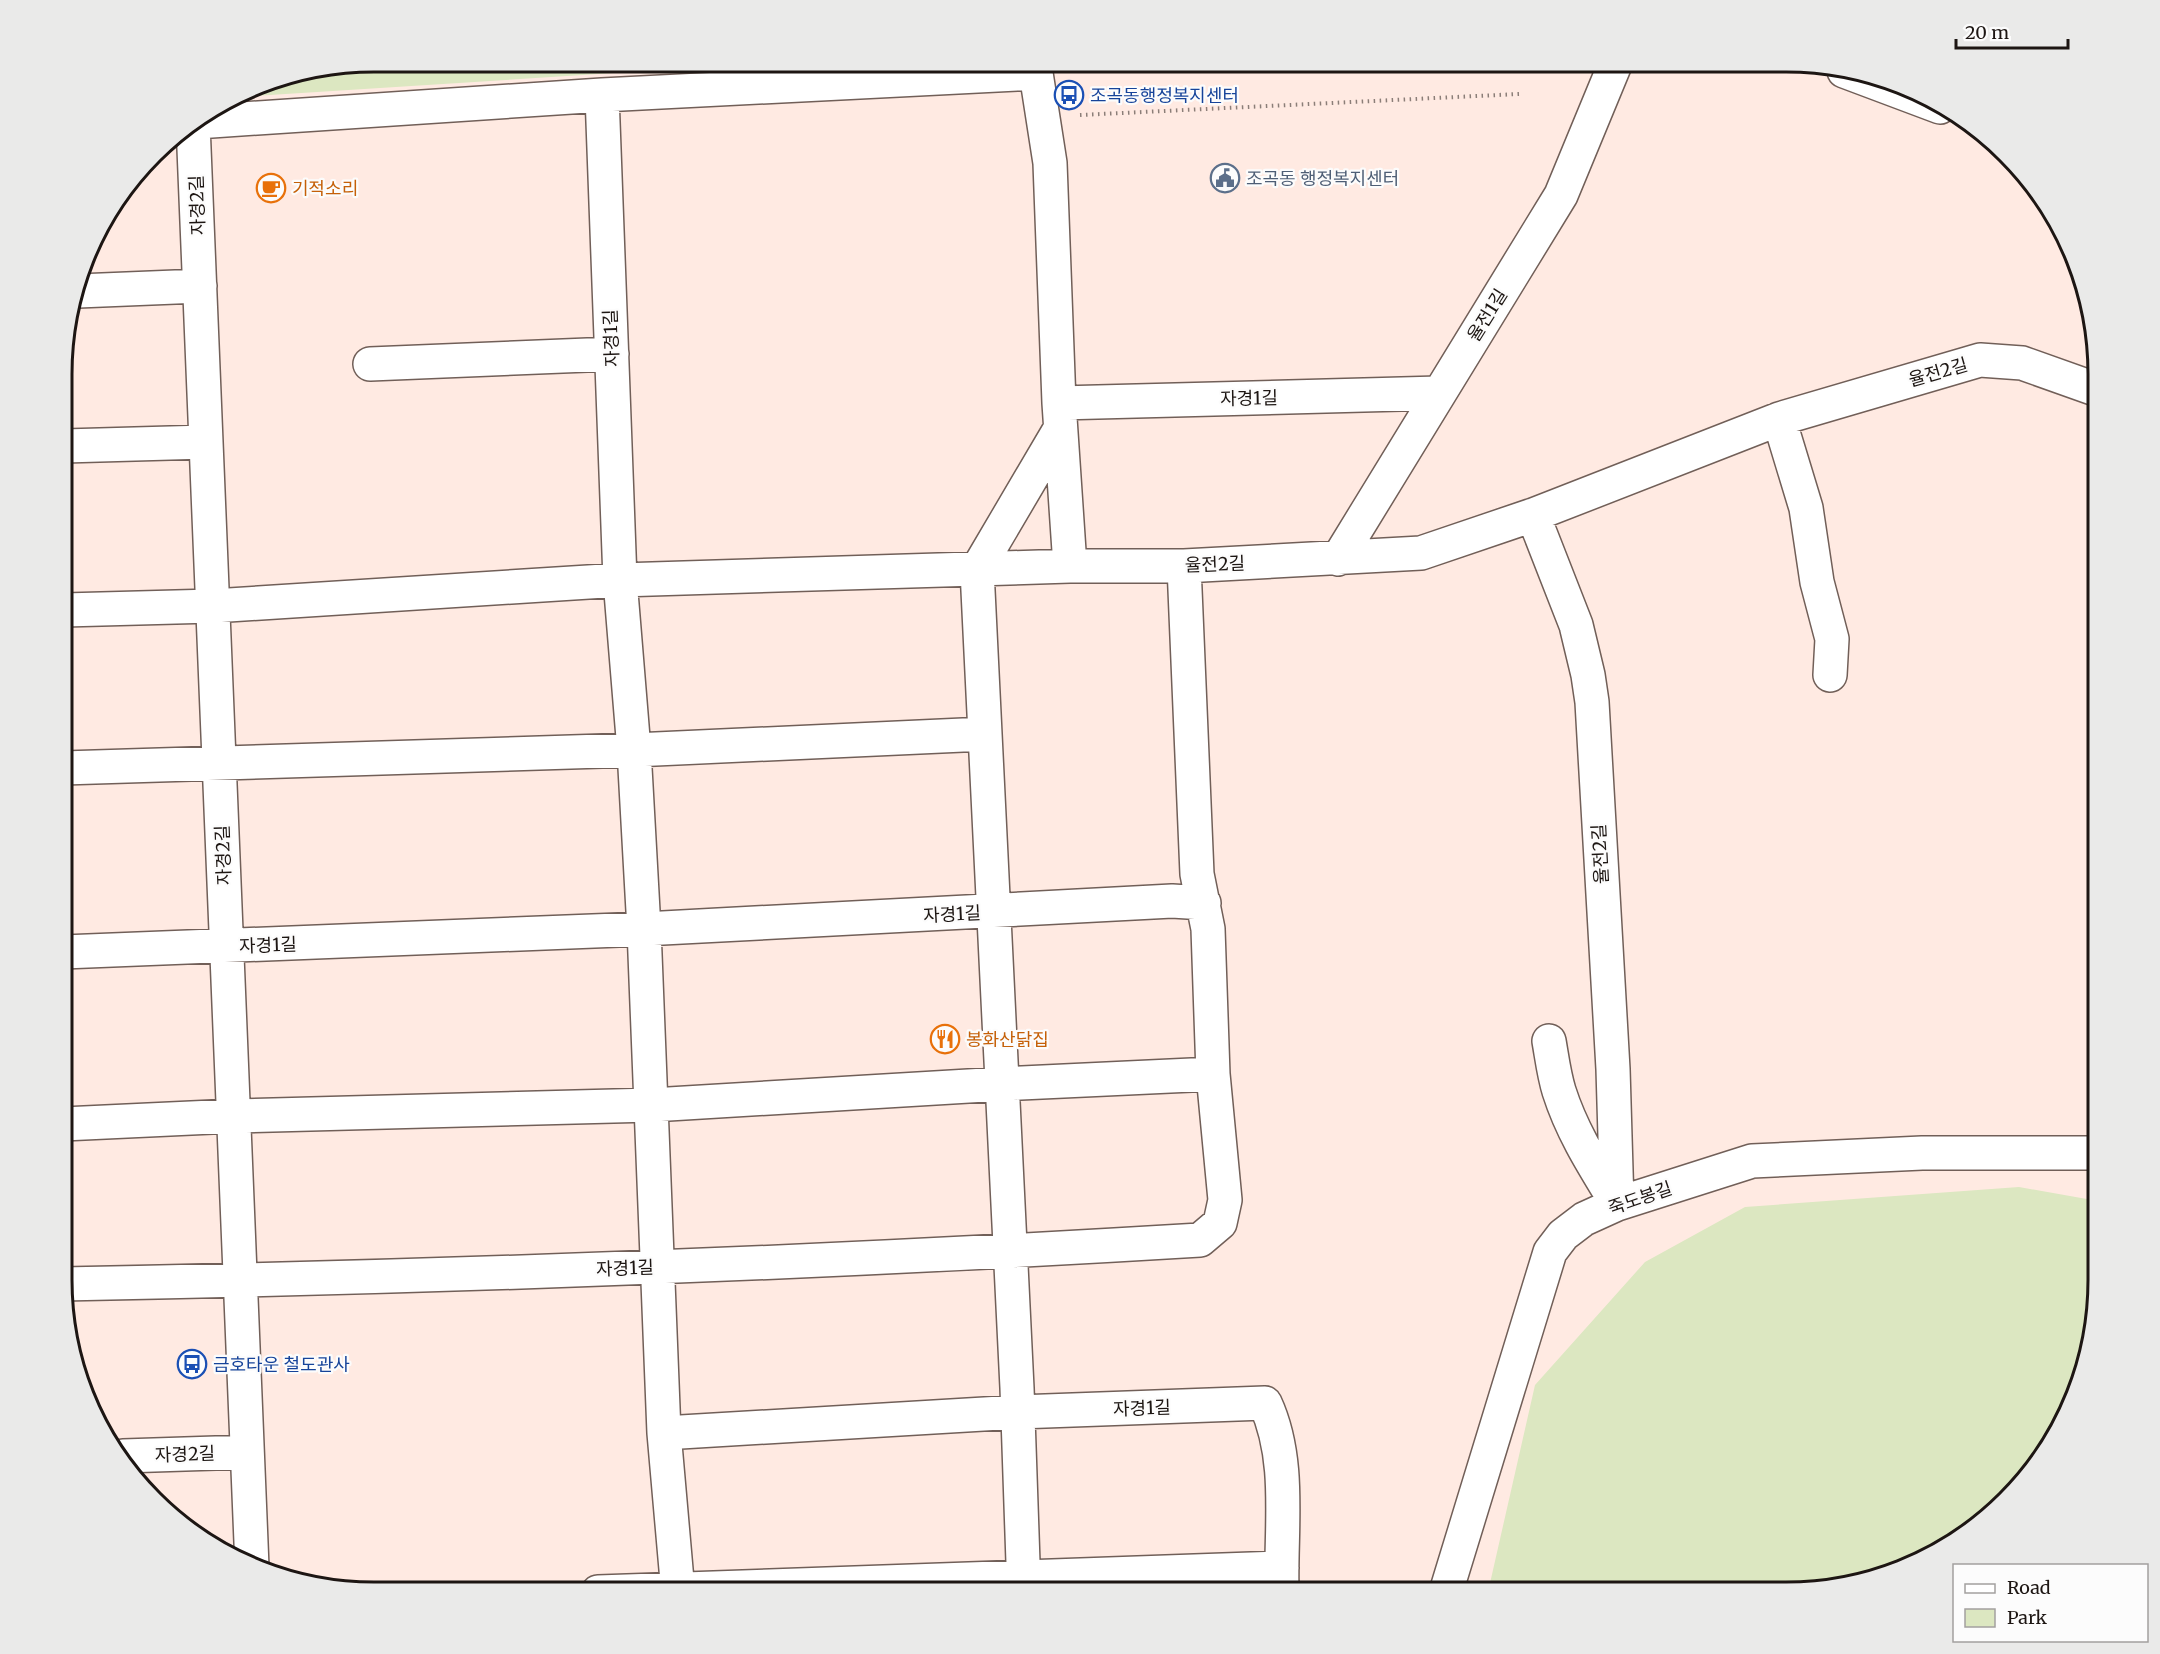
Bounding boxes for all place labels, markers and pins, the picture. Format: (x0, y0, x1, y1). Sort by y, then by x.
bus stop icon: 조곡동행정복지센터 (1053, 79, 1085, 111)
place label: 조곡동행정복지센터 (1090, 84, 1239, 107)
public building icon: 조곡동 행정복지센터 (1209, 162, 1241, 194)
place label: 조곡동 행정복지센터 (1246, 167, 1399, 190)
cafe icon: 기적소리 (255, 172, 287, 204)
place label: 기적소리 (292, 177, 358, 200)
restaurant icon: 봉화산닭집 (929, 1023, 961, 1055)
place label: 봉화산닭집 (966, 1028, 1049, 1051)
bus stop icon: 금호타운 철도관사 (176, 1348, 208, 1380)
place label: 금호타운 철도관사 (213, 1353, 350, 1376)

